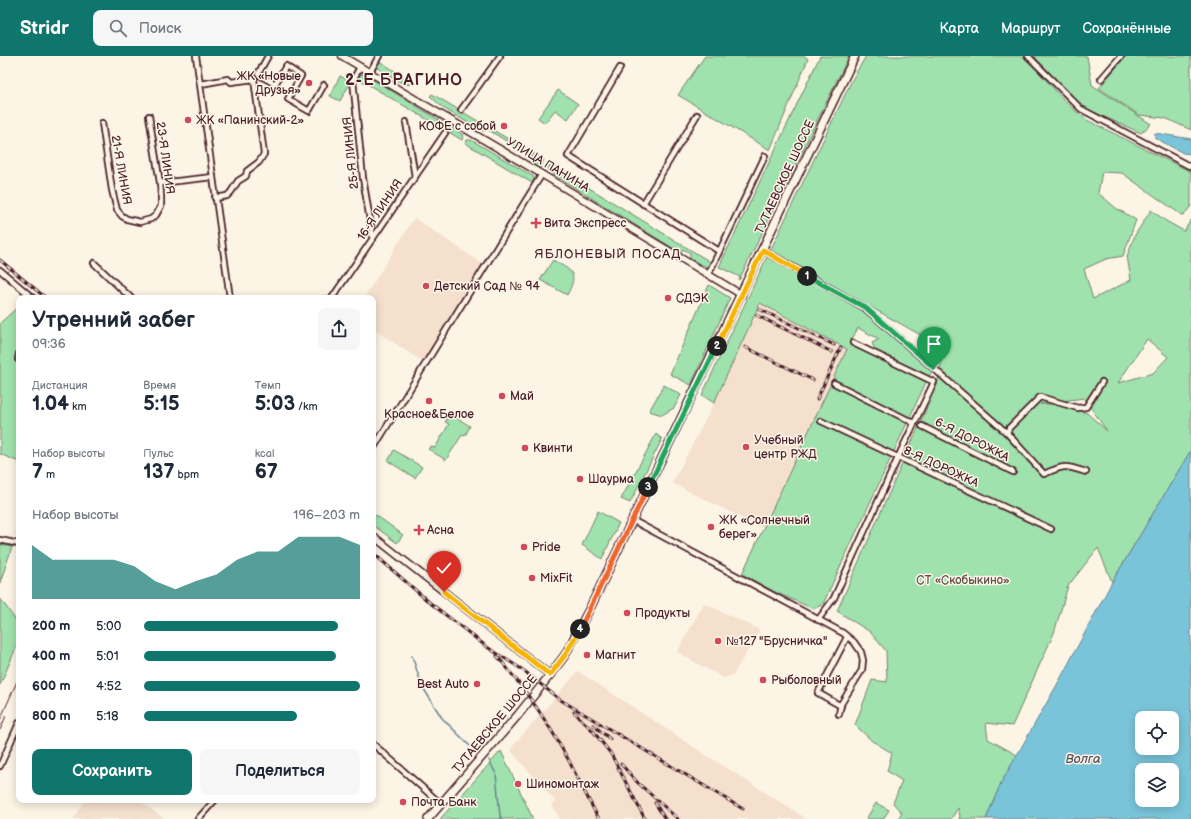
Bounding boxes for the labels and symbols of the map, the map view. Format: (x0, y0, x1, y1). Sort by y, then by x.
place label: ЖК «Новые Друзья» (236, 69, 301, 98)
district label: 2-Е БРАГИНО (345, 71, 463, 90)
marker: ЖК «Новые Друзья» (304, 78, 314, 88)
place label: ЖК «Панинский-2» (196, 113, 304, 128)
marker: ЖК «Панинский-2» (183, 115, 193, 125)
street label: 25-Я ЛИНИЯ (340, 116, 362, 190)
street label: ТУТАЕВСКОЕ ШОССЕ (752, 117, 818, 236)
place label: КОФЕ с собой (419, 119, 496, 134)
street label: 23-Я ЛИНИЯ (152, 121, 178, 195)
marker: КОФЕ с собой (499, 121, 509, 131)
street label: 21-Я ЛИНИЯ (108, 134, 134, 206)
street label: УЛИЦА ПАНИНА (504, 134, 593, 196)
street label: 16-Я ЛИНИЯ (354, 176, 406, 244)
place label: Вита Экспресс (544, 216, 626, 231)
marker: Вита Экспресс (531, 218, 541, 228)
district label: ЯБЛОНЕВЫЙ ПОСАД (535, 246, 681, 262)
pin: 1 (797, 266, 817, 286)
place label: Детский Сад № 94 (434, 279, 540, 294)
marker: Детский Сад № 94 (421, 281, 431, 291)
place label: СДЭК (676, 291, 709, 306)
marker: СДЭК (663, 293, 673, 303)
pin (917, 327, 951, 368)
pin: 2 (707, 336, 727, 356)
place label: Май (510, 389, 534, 404)
marker: Май (497, 391, 507, 401)
marker: Красное&Белое (424, 396, 434, 406)
place label: Красное&Белое (384, 407, 474, 422)
street label: 6-Я ДОРОЖКА (932, 415, 1012, 466)
place label: Учебный центр РЖД (754, 433, 817, 462)
place label: Квинти (533, 441, 573, 456)
marker: Учебный центр РЖД (741, 442, 751, 452)
marker: Квинти (520, 443, 530, 453)
street label: 8-Я ДОРОЖКА (901, 443, 982, 491)
place label: Шаурма (588, 472, 634, 487)
marker: Шаурма (575, 474, 585, 484)
pin: 3 (638, 477, 658, 497)
place label: ЖК «Солнечный берег» (719, 513, 810, 542)
marker: ЖК «Солнечный берег» (706, 522, 716, 532)
place label: Асна (426, 523, 454, 538)
marker: Асна (414, 525, 424, 535)
place label: Pride (532, 540, 561, 555)
marker: Pride (519, 542, 529, 552)
pin (427, 551, 461, 592)
place label: MixFit (540, 571, 573, 586)
marker: MixFit (527, 573, 537, 583)
park label: СТ «Скобыкино» (916, 573, 1010, 588)
place label: Продукты (635, 606, 690, 621)
marker: Продукты (622, 608, 632, 618)
pin: 4 (570, 619, 590, 639)
place label: №127 "Брусничка" (726, 634, 827, 649)
marker: №127 "Брусничка" (713, 636, 723, 646)
place label: Магнит (595, 648, 636, 663)
marker: Магнит (582, 650, 592, 660)
street label: ТУТАЕВСКОЕ ШОССЕ (449, 672, 541, 776)
place label: Рыболовный (771, 673, 842, 688)
marker: Рыболовный (758, 675, 768, 685)
place label: Best Auto (417, 677, 469, 692)
marker: Best Auto (472, 679, 482, 689)
water label: Волга (1065, 751, 1101, 767)
place label: Шиномонтаж (526, 777, 600, 792)
marker: Шиномонтаж (513, 779, 523, 789)
place label: Почта Банк (411, 795, 477, 810)
marker: Почта Банк (398, 797, 408, 807)

